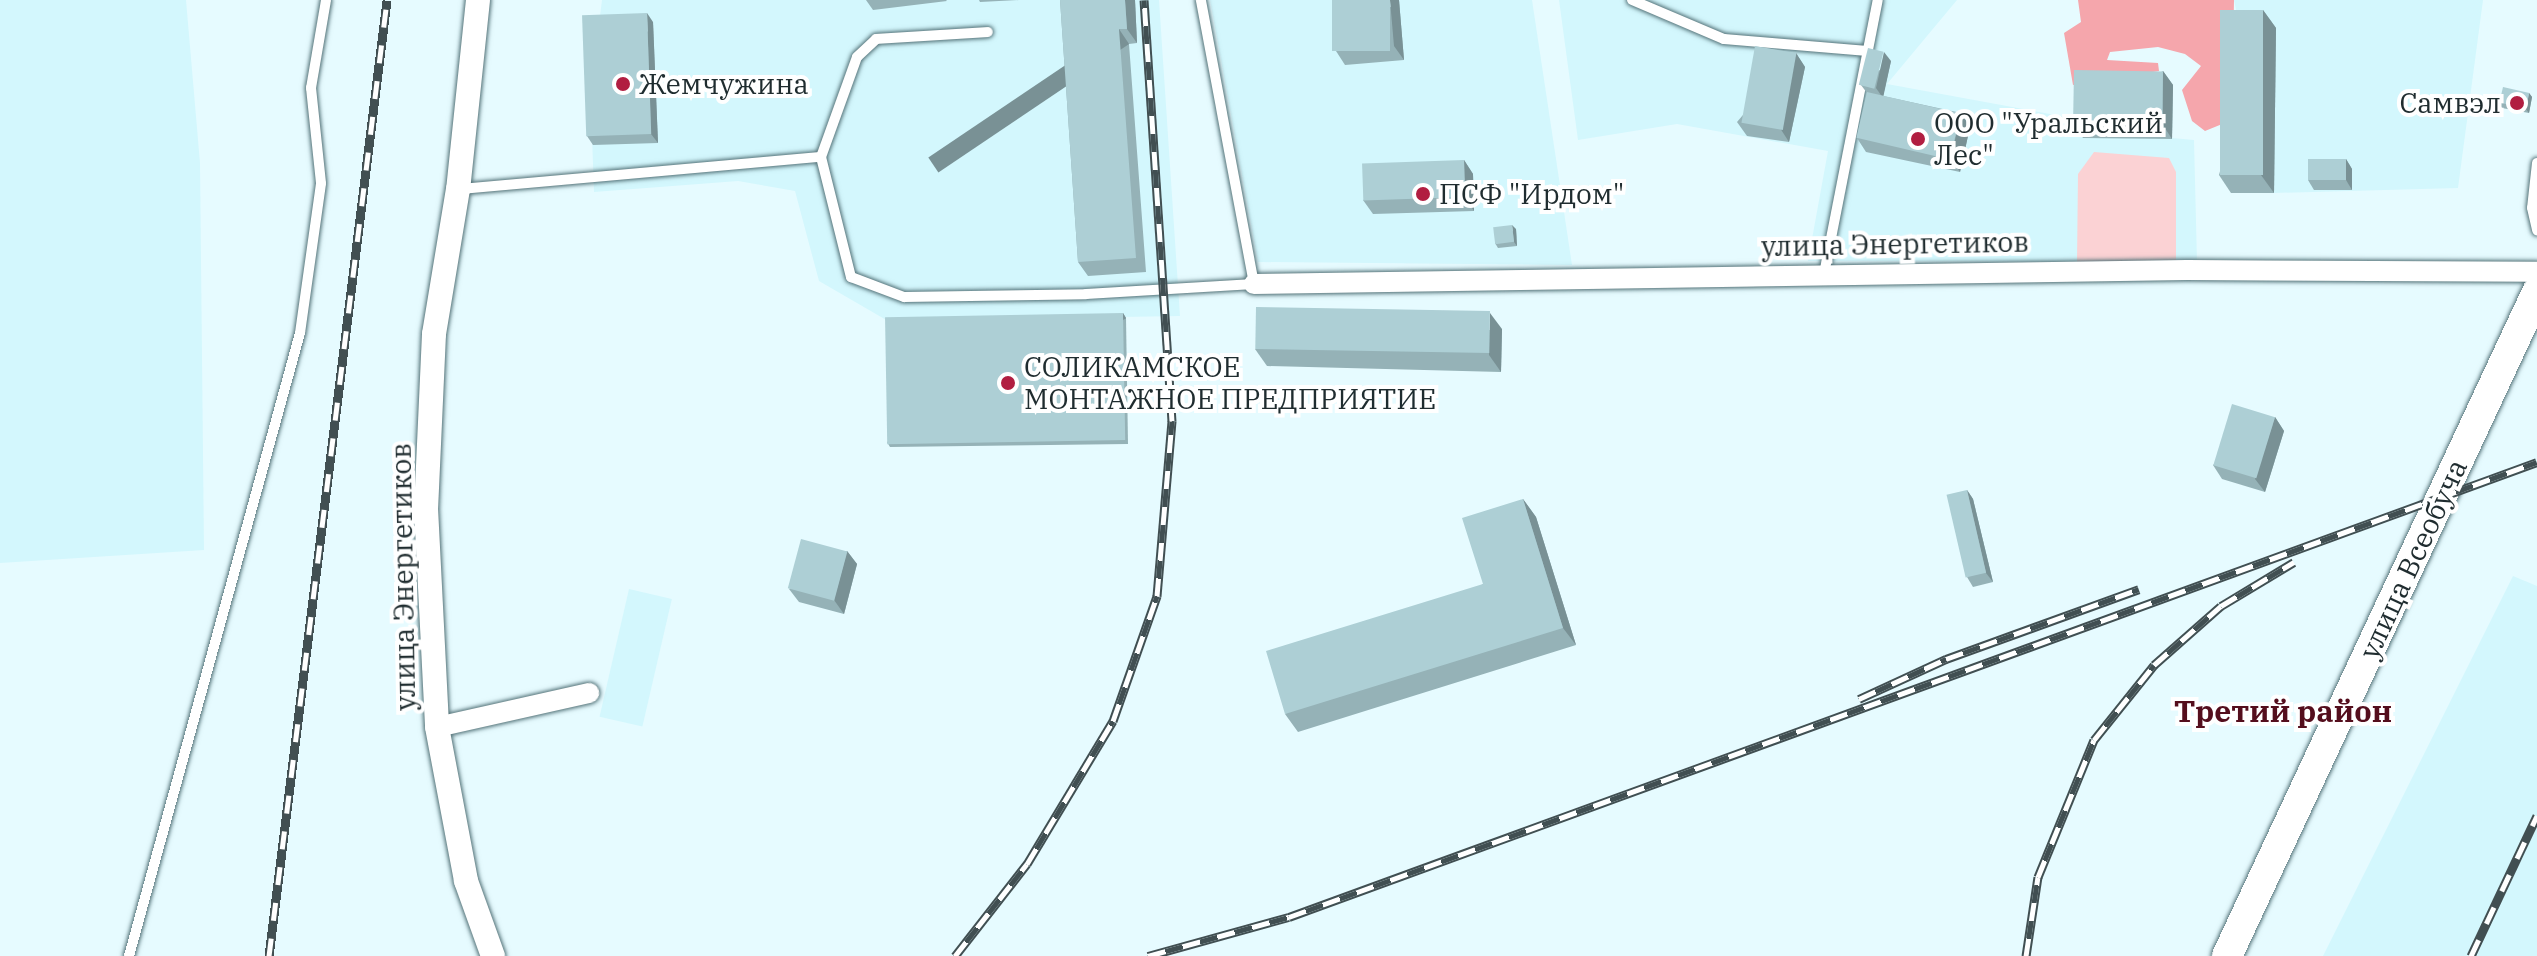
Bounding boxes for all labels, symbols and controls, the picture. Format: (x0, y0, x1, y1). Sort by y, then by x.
place label: Жемчужина (639, 67, 809, 101)
marker: Жемчужина (614, 75, 632, 93)
place label: Самвэл (2399, 86, 2501, 120)
marker: Самвэл (2508, 94, 2526, 112)
place label: ООО "Уральский Лес" (1934, 106, 2163, 172)
marker: ООО "Уральский Лес" (1909, 130, 1927, 148)
place label: ПСФ "Ирдом" (1439, 177, 1624, 211)
marker: ПСФ "Ирдом" (1414, 185, 1432, 203)
street label: улица Энергетиков (1761, 225, 2029, 263)
place label: СОЛИКАМСКОЕ МОНТАЖНОЕ ПРЕДПРИЯТИЕ (1024, 350, 1436, 416)
marker: СОЛИКАМСКОЕ МОНТАЖНОЕ ПРЕДПРИЯТИЕ (999, 374, 1017, 392)
street label: улица Энергетиков (384, 443, 422, 711)
street label: улица Всеобуча (2352, 454, 2474, 664)
district label: Третий район (2174, 693, 2392, 729)

